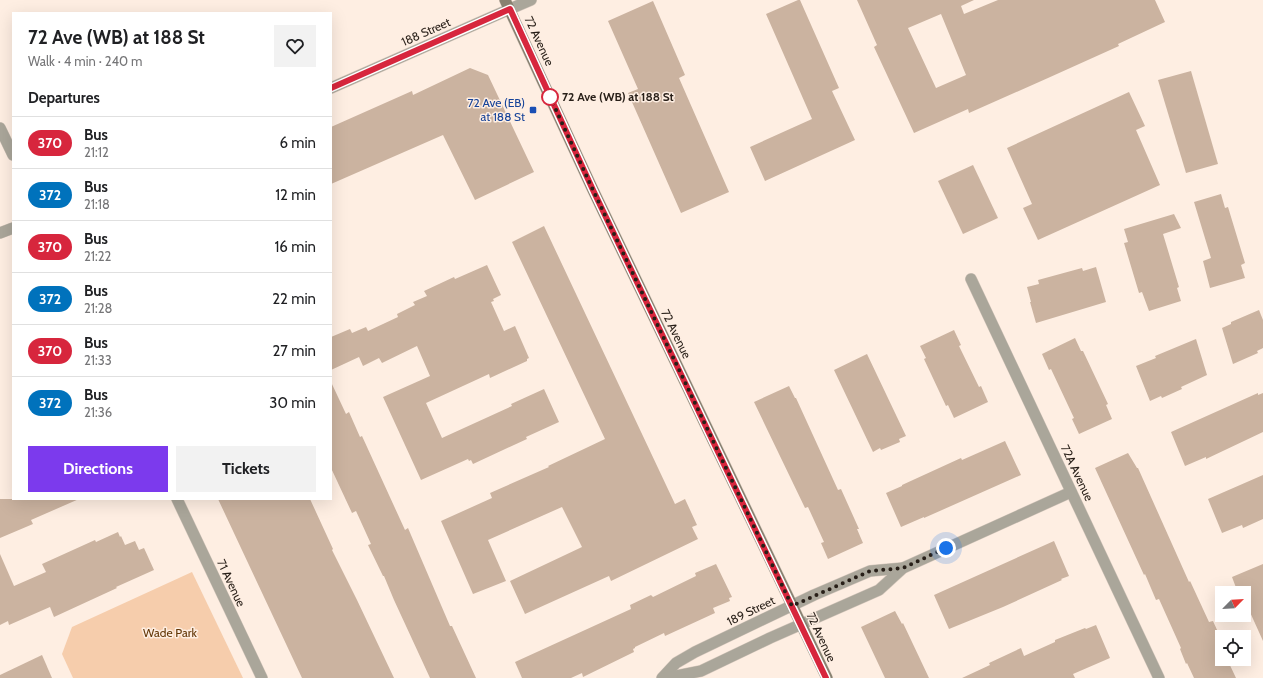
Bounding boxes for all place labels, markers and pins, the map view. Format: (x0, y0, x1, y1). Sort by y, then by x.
marker: 72 Ave (WB) at 188 St (541, 88, 559, 106)
place label: 72 Ave (WB) at 188 St (562, 89, 674, 104)
place label: 72 Ave (EB) at 188 St (467, 95, 525, 124)
marker: 72 Ave (EB) at 188 St (528, 105, 538, 115)

